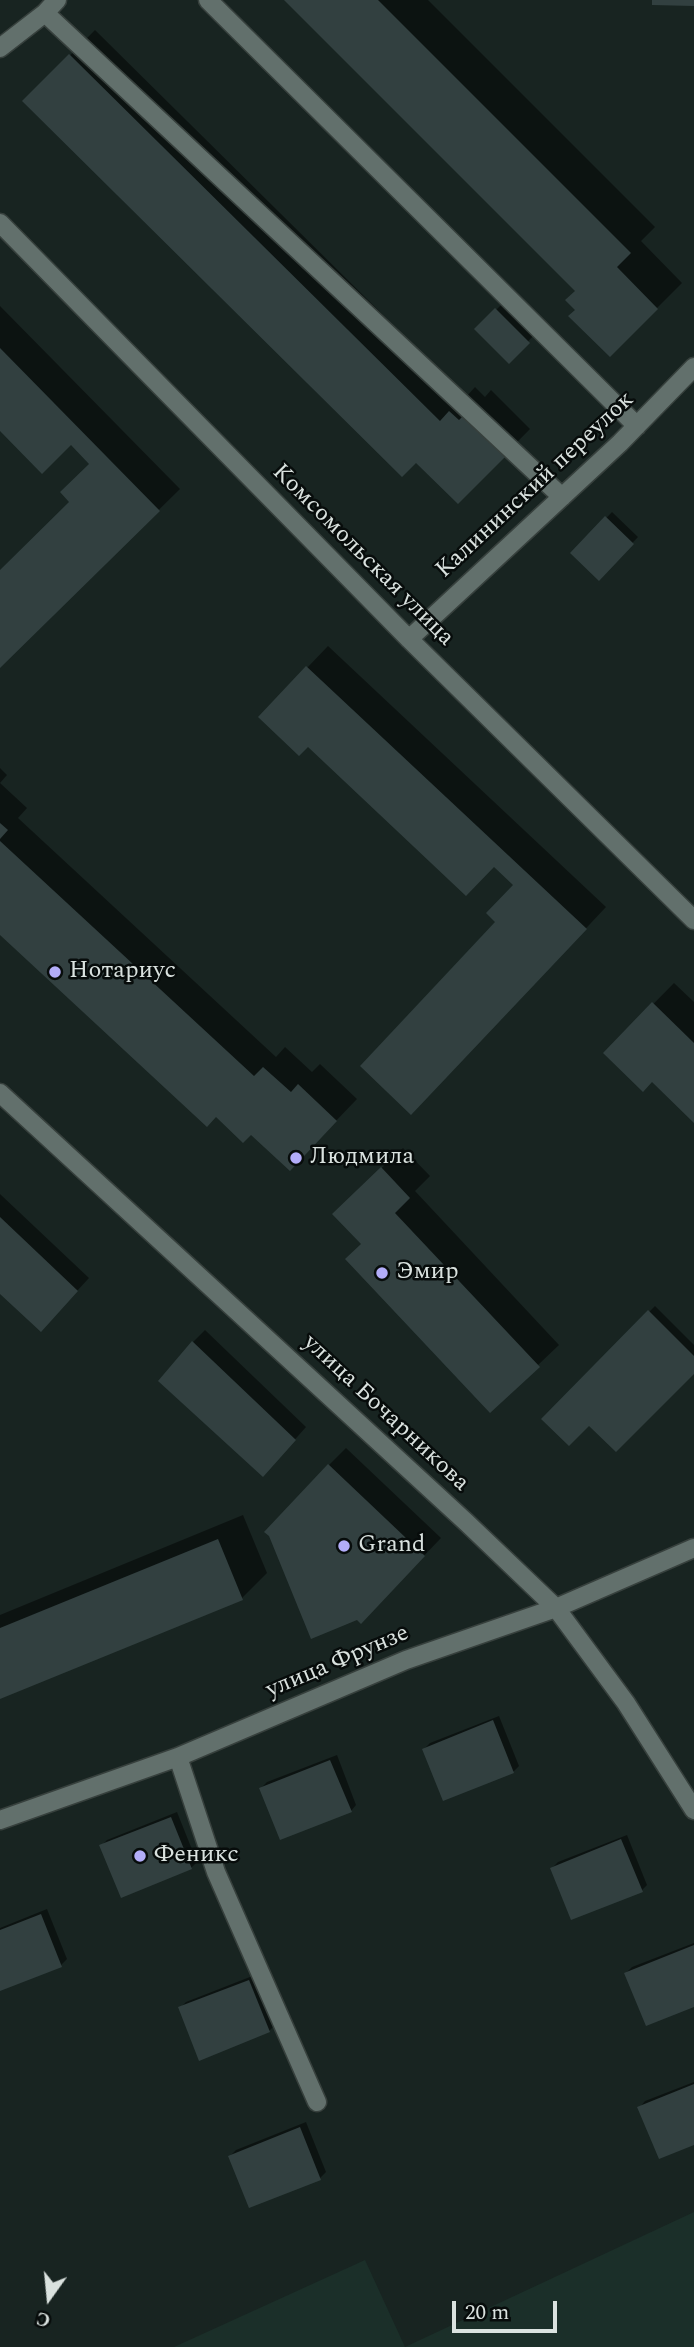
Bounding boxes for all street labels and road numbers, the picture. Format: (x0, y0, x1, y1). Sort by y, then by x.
street label: Калининский переулок (431, 387, 641, 585)
street label: Комсомольская улица (265, 459, 459, 653)
street label: улица Бочарникова (296, 1329, 474, 1499)
street label: улица Фрунзе (262, 1620, 414, 1706)

